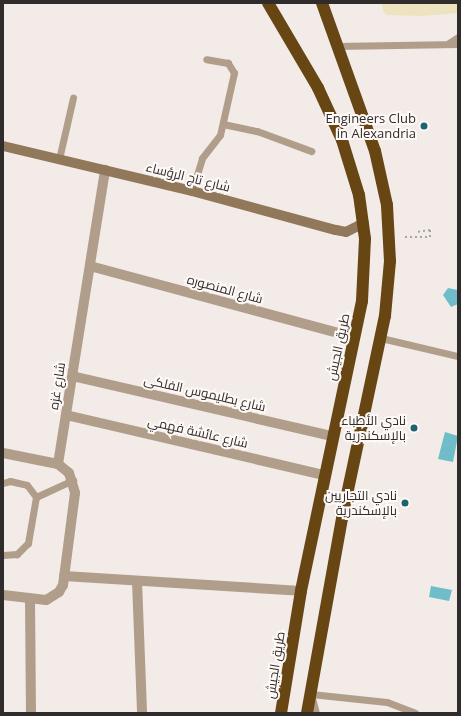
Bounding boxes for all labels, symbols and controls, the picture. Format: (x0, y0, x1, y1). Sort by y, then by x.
place label: Engineers Club in Alexandria (326, 111, 416, 142)
marker: Engineers Club in Alexandria (419, 121, 429, 131)
street label: شارع تاج الرؤساء (144, 159, 232, 195)
street label: شارع المنصوره (185, 271, 265, 307)
street label: طريق الجيش (323, 312, 353, 382)
street label: شارع غزه (46, 361, 68, 411)
street label: شارع بطليموس الفلكى (143, 371, 267, 415)
street label: شارع عائشة فهمي (146, 413, 250, 451)
place label: نادي الأطباء بالإسكندرية (341, 413, 406, 444)
marker: نادي الأطباء بالإسكندرية (409, 423, 419, 433)
place label: نادي التجاريين بالإسكندرية (325, 488, 397, 519)
marker: نادي التجاريين بالإسكندرية (400, 498, 410, 508)
street label: طريق الجيش (262, 630, 288, 700)

